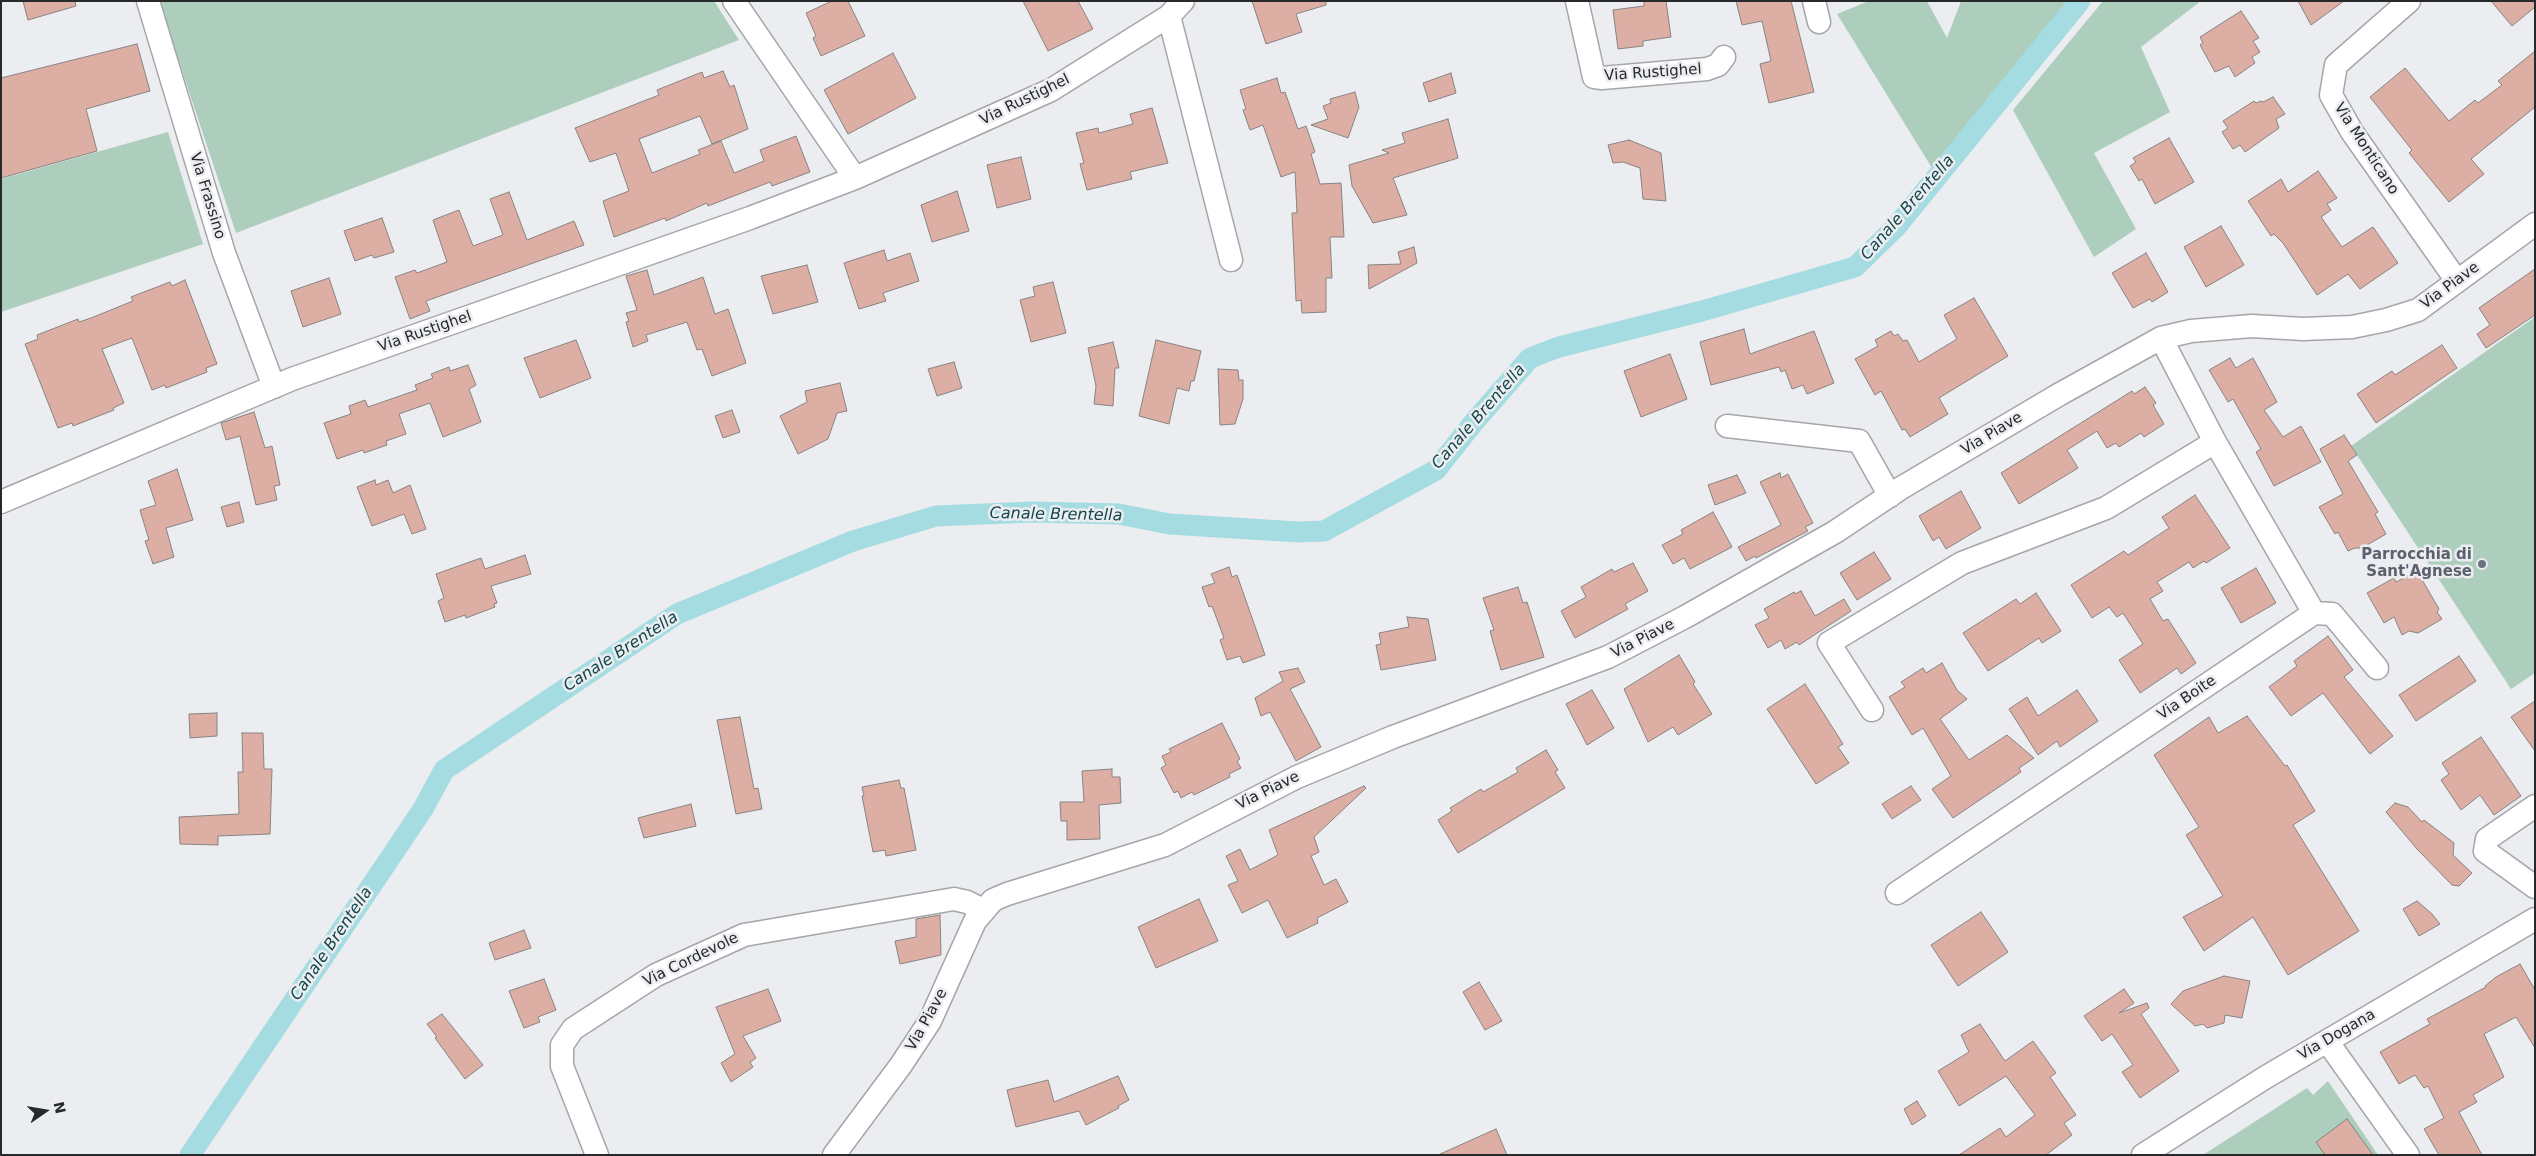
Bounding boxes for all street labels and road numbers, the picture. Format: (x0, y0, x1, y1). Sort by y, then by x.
street label: Via Rustighel (1604, 61, 1702, 85)
street label: Via Rustighel (977, 71, 1073, 129)
street label: Via Monticano (2330, 100, 2402, 198)
street label: Via Frassino (185, 151, 229, 241)
street label: Via Piave (2417, 259, 2483, 313)
street label: Via Rustighel (376, 308, 474, 356)
street label: Via Piave (1958, 409, 2026, 459)
street label: Via Piave (1609, 615, 1677, 663)
street label: Via Boite (2154, 672, 2220, 724)
street label: Via Piave (1233, 768, 1303, 814)
street label: Via Cordevole (640, 929, 742, 991)
street label: Via Piave (903, 986, 951, 1054)
street label: Via Dogana (2295, 1006, 2379, 1064)

